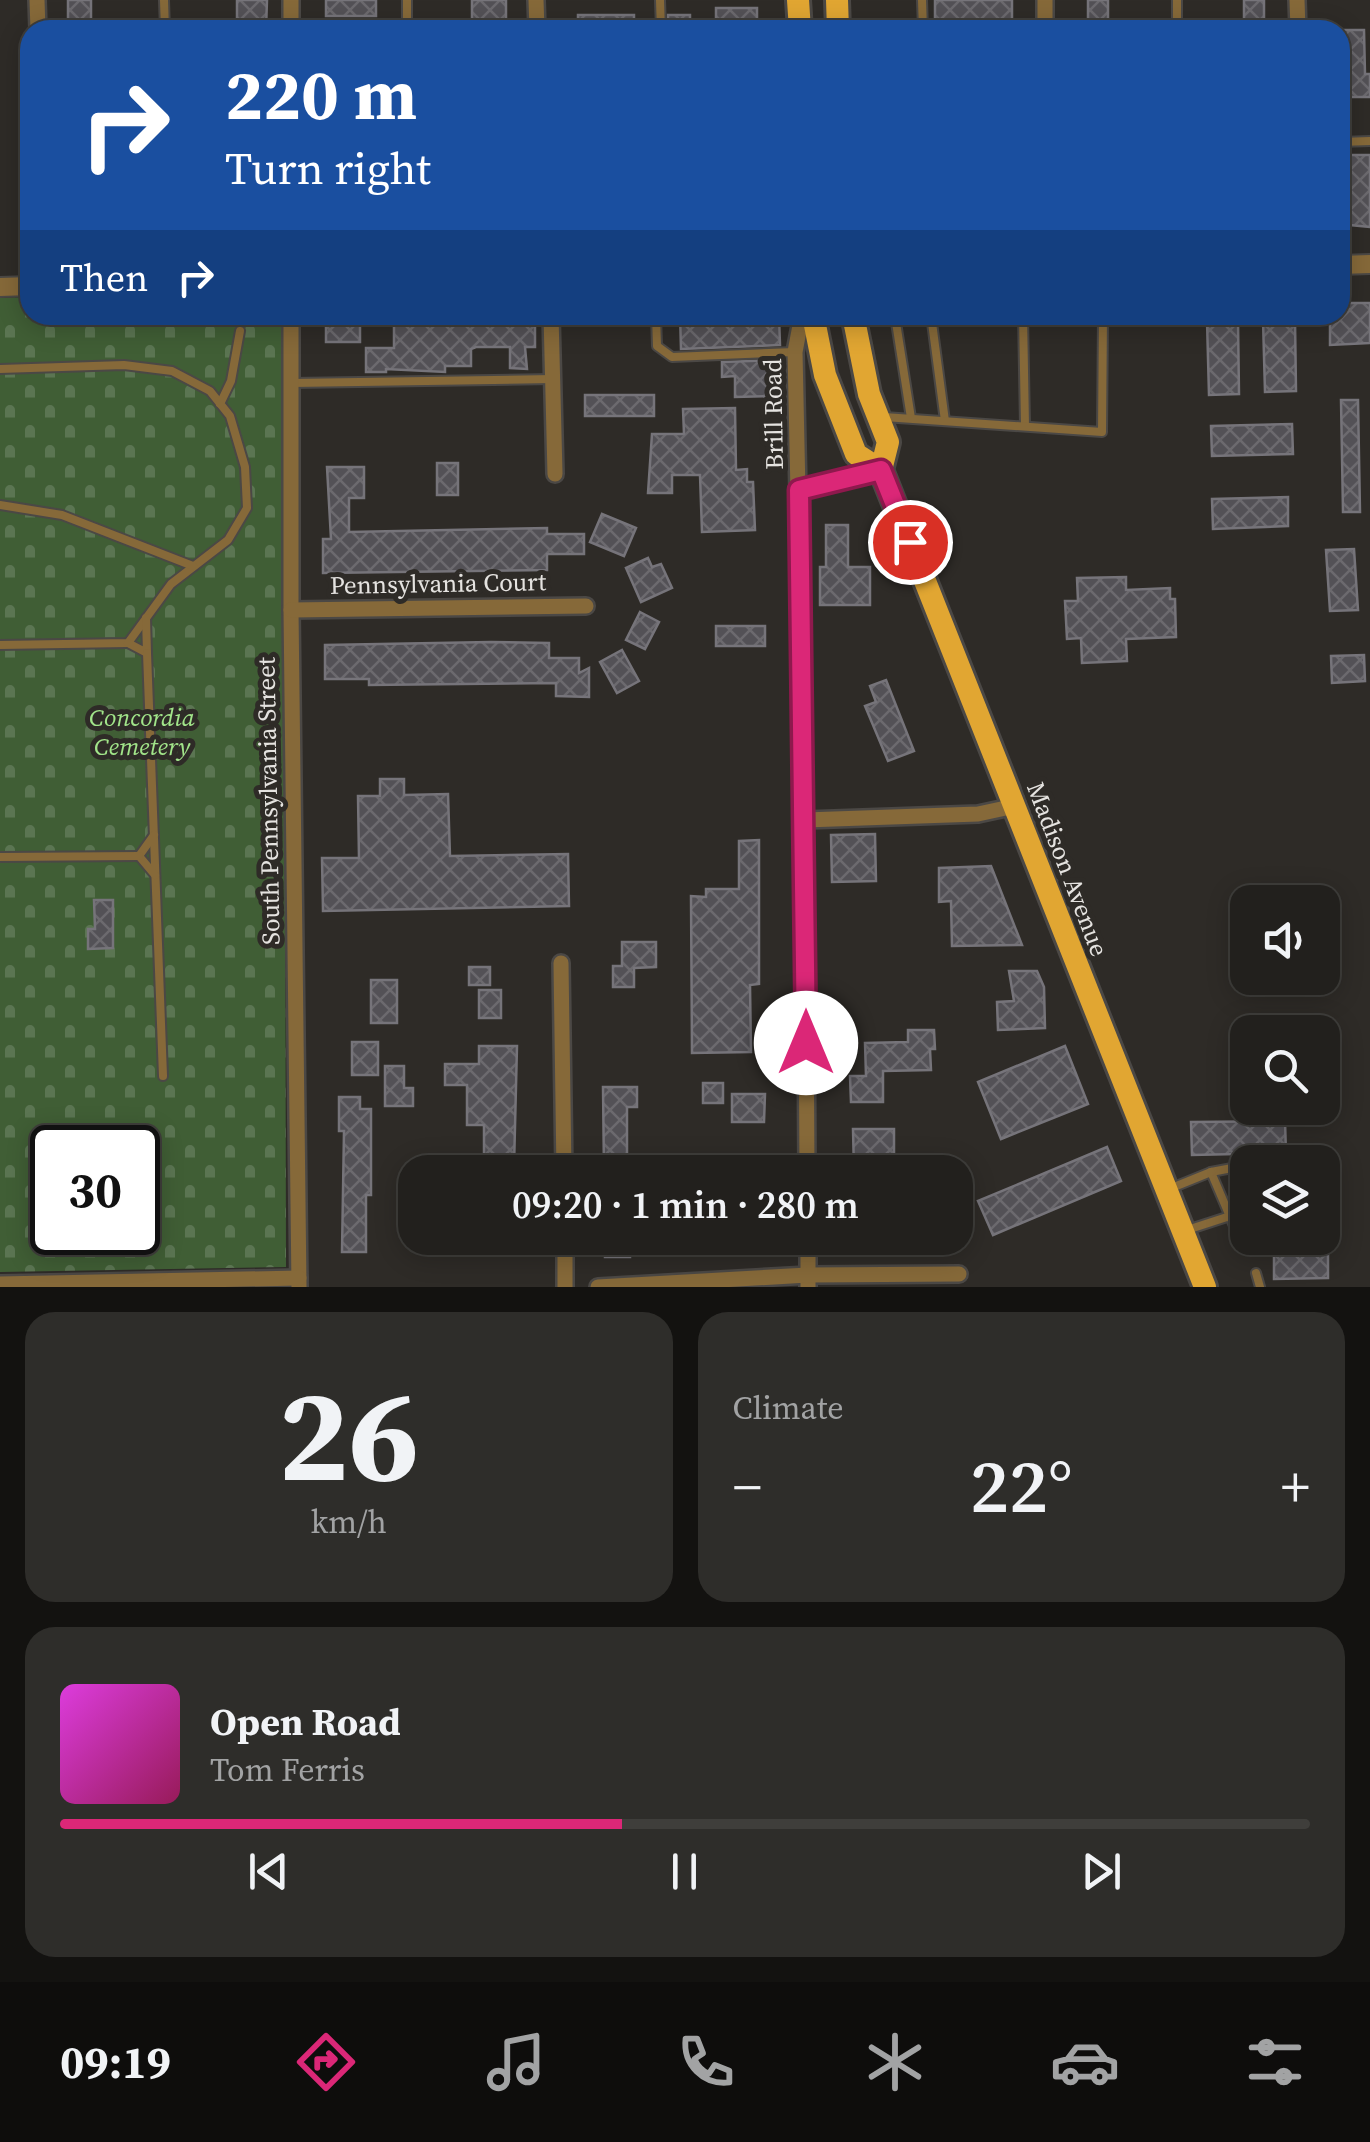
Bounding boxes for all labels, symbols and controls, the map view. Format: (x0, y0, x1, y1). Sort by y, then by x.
text: 220 m (225, 46, 417, 142)
icon: right (60, 60, 190, 190)
text: Turn right (225, 137, 431, 199)
icon: right (168, 250, 223, 305)
text: Then (60, 252, 148, 304)
street label: Brill Road (755, 358, 791, 470)
pin (868, 500, 953, 585)
icon: arrive (883, 515, 938, 570)
street label: Pennsylvania Court (329, 564, 547, 602)
street label: South Pennsylvania Street (248, 656, 288, 945)
park label: Concordia Cemetery (89, 700, 195, 763)
street label: Madison Avenue (1019, 777, 1117, 961)
map controls (1230, 885, 1340, 1255)
button: sound (1230, 885, 1340, 995)
position arrow (754, 991, 858, 1095)
button: search (1230, 1015, 1340, 1125)
speed limit sign: 30 (30, 1125, 160, 1255)
button: layers (1230, 1145, 1340, 1255)
text: 09:20 · 1 min · 280 m (512, 1179, 859, 1231)
text: 26 (278, 1345, 419, 1524)
text: Climate (733, 1386, 844, 1430)
text: 22° (970, 1434, 1073, 1537)
text: − (733, 1449, 762, 1524)
text: + (1281, 1449, 1310, 1524)
text: km/h (311, 1500, 387, 1544)
text: Open Road (210, 1696, 401, 1748)
text: Tom Ferris (210, 1748, 365, 1792)
icon: previous (241, 1844, 296, 1899)
icon: pause (657, 1844, 712, 1899)
icon: next (1074, 1844, 1129, 1899)
icon: directions (291, 2027, 361, 2097)
icon: music (481, 2027, 551, 2097)
icon: phone (671, 2027, 741, 2097)
icon: climate (860, 2027, 930, 2097)
icon: car (1050, 2027, 1120, 2097)
icon: filters (1240, 2027, 1310, 2097)
text: 09:19 (60, 2031, 171, 2093)

